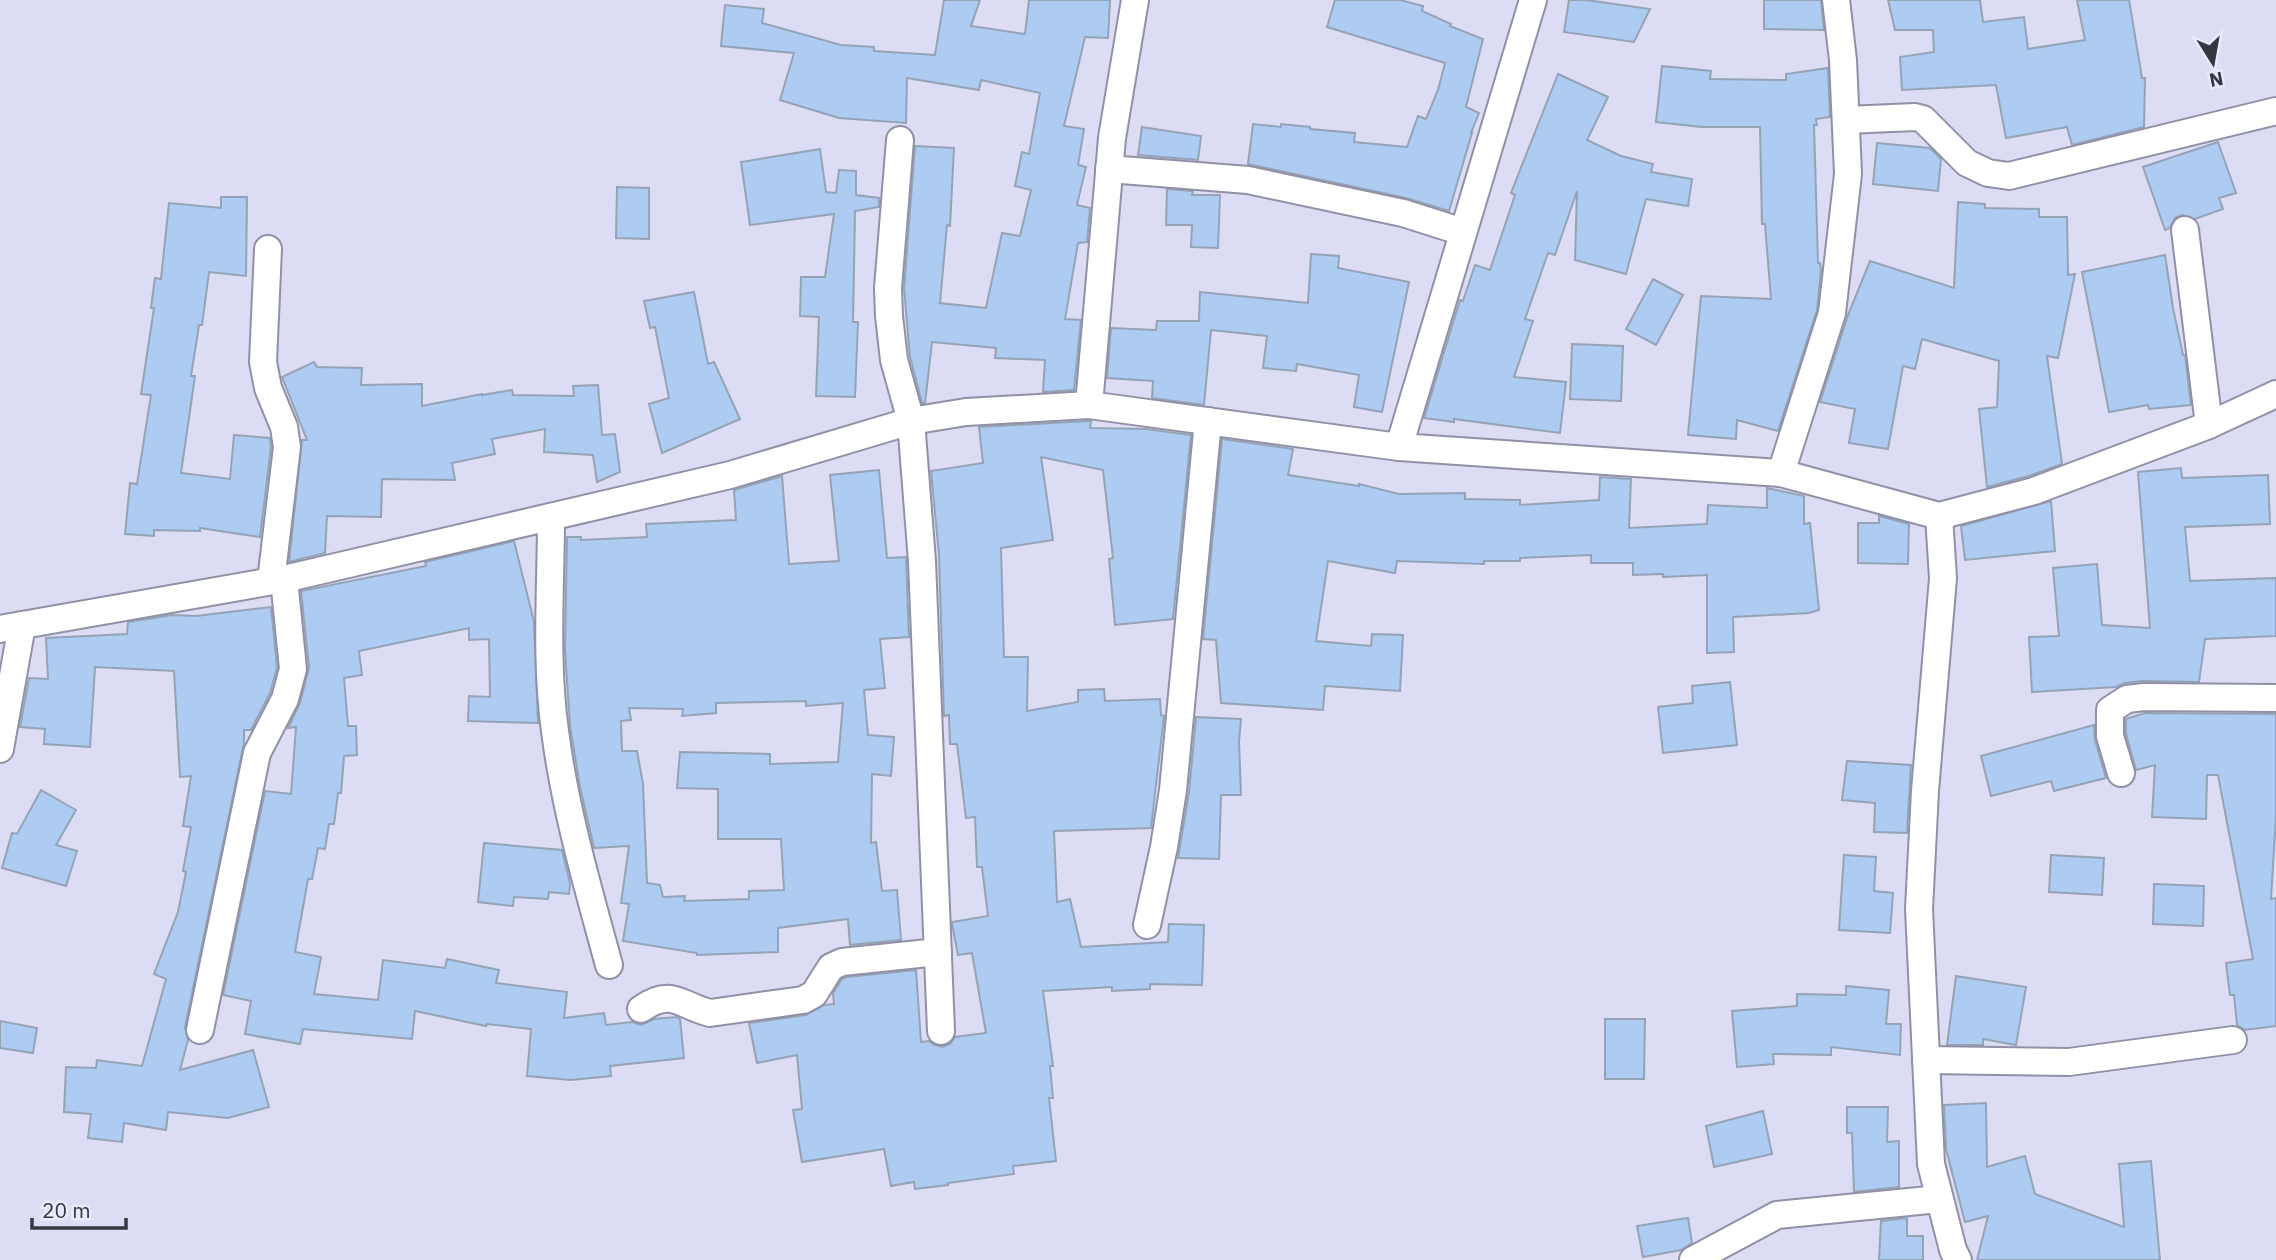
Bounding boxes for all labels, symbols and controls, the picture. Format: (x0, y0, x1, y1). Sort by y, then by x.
north arrow (2178, 28, 2248, 98)
text: N (2207, 67, 2225, 93)
scale bar (32, 1186, 126, 1230)
text: 20 m (42, 1196, 91, 1224)

